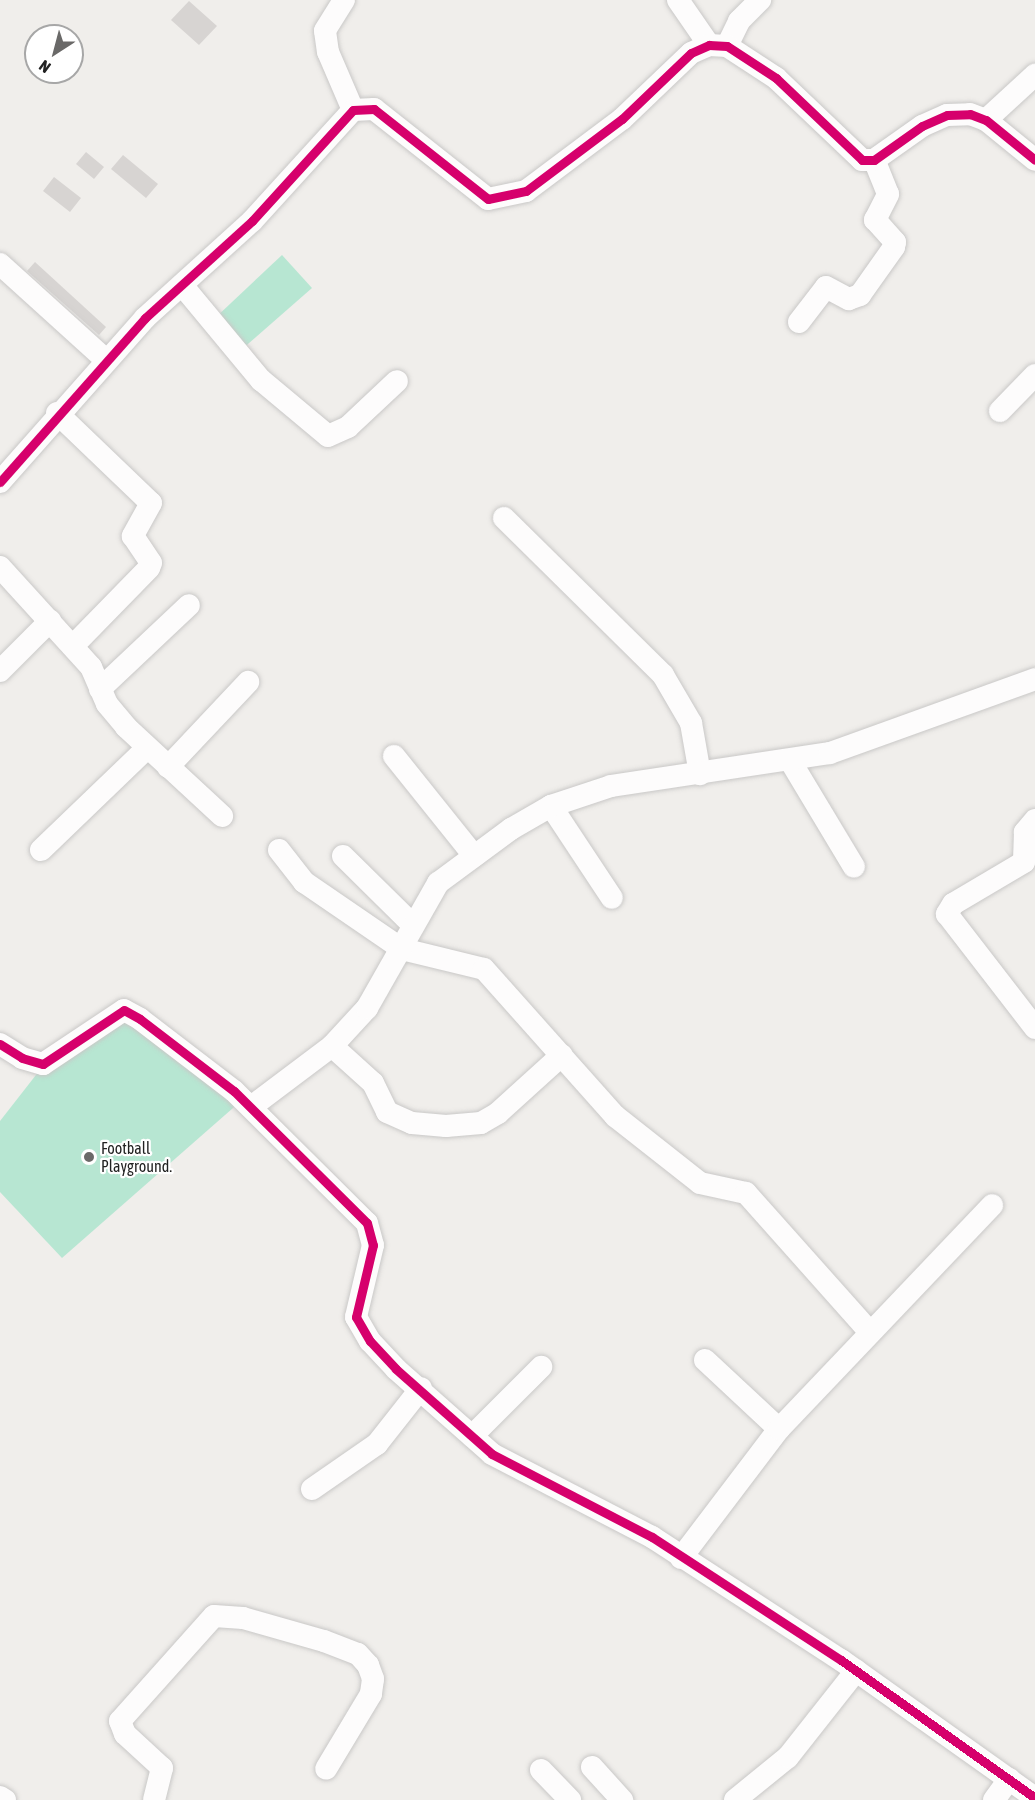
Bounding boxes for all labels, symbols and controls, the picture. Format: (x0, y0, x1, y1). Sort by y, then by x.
north arrow (24, 24, 84, 84)
text: N (35, 57, 54, 77)
place label: Football Playground. (101, 1138, 172, 1176)
marker: Football Playground. (82, 1150, 96, 1164)

